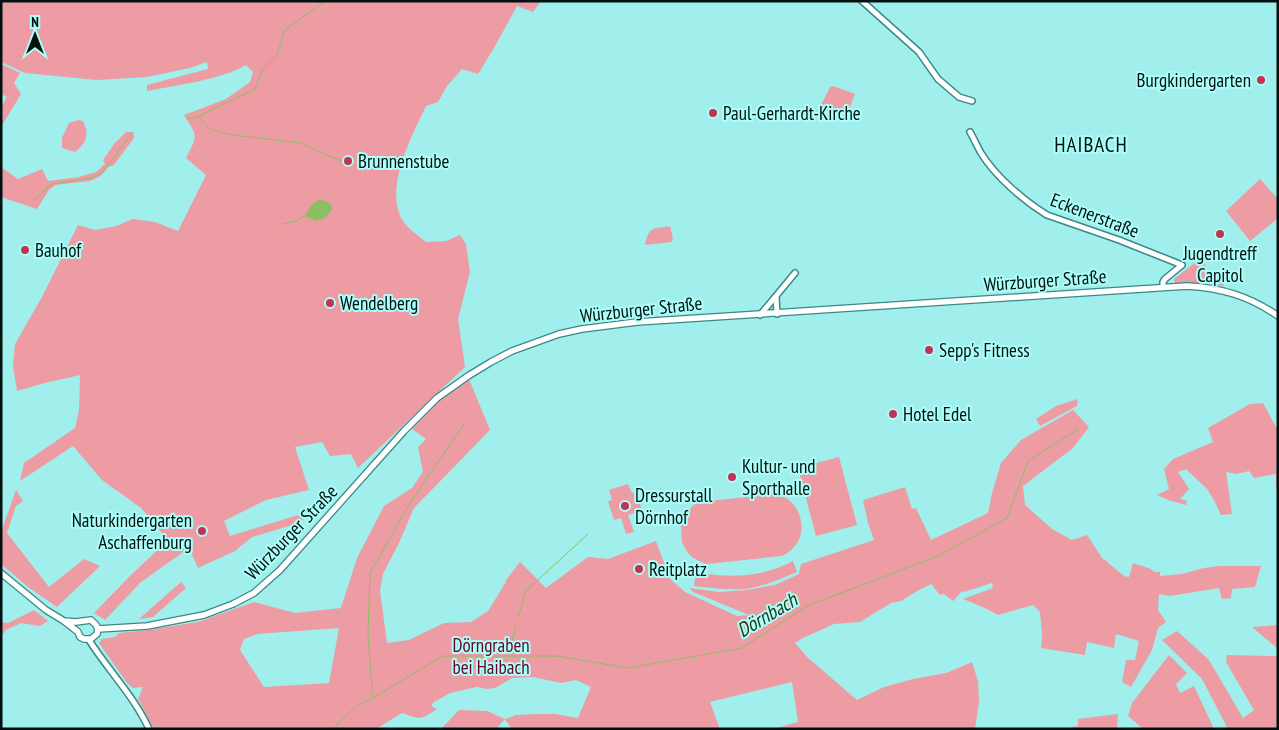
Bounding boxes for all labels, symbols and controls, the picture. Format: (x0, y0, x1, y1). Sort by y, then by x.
north arrow (10, 10, 60, 60)
text: N (31, 13, 39, 31)
place label: Burgkindergarten (1137, 68, 1251, 92)
marker: Burgkindergarten (1255, 74, 1267, 86)
place label: Paul-Gerhardt-Kirche (723, 101, 861, 125)
marker: Paul-Gerhardt-Kirche (707, 107, 719, 119)
district label: HAIBACH (1054, 131, 1128, 158)
place label: Brunnenstube (358, 149, 449, 173)
marker: Brunnenstube (342, 155, 354, 167)
street label: Eckenerstraße (1047, 187, 1143, 243)
marker: Jugendtreff Capitol (1214, 228, 1226, 240)
place label: Bauhof (35, 238, 82, 262)
place label: Jugendtreff Capitol (1182, 241, 1258, 287)
marker: Bauhof (19, 244, 31, 256)
street label: Würzburger Straße (983, 264, 1107, 296)
place label: Wendelberg (340, 291, 418, 315)
street label: Würzburger Straße (579, 291, 704, 327)
marker: Wendelberg (324, 297, 336, 309)
place label: Sepp's Fitness (939, 338, 1030, 362)
marker: Sepp's Fitness (923, 344, 935, 356)
place label: Hotel Edel (903, 402, 972, 426)
marker: Hotel Edel (887, 408, 899, 420)
place label: Kultur- und Sporthalle (742, 454, 815, 500)
marker: Kultur- und Sporthalle (726, 471, 738, 483)
street label: Würzburger Straße (240, 479, 342, 585)
place label: Dressurstall Dörnhof (635, 483, 713, 529)
marker: Dressurstall Dörnhof (619, 500, 631, 512)
place label: Naturkindergarten Aschaffenburg (72, 508, 192, 554)
marker: Naturkindergarten Aschaffenburg (196, 525, 208, 537)
place label: Reitplatz (649, 557, 707, 581)
marker: Reitplatz (633, 563, 645, 575)
water label: Dörnbach (732, 586, 803, 643)
park label: Dörngraben bei Haibach (452, 633, 530, 679)

